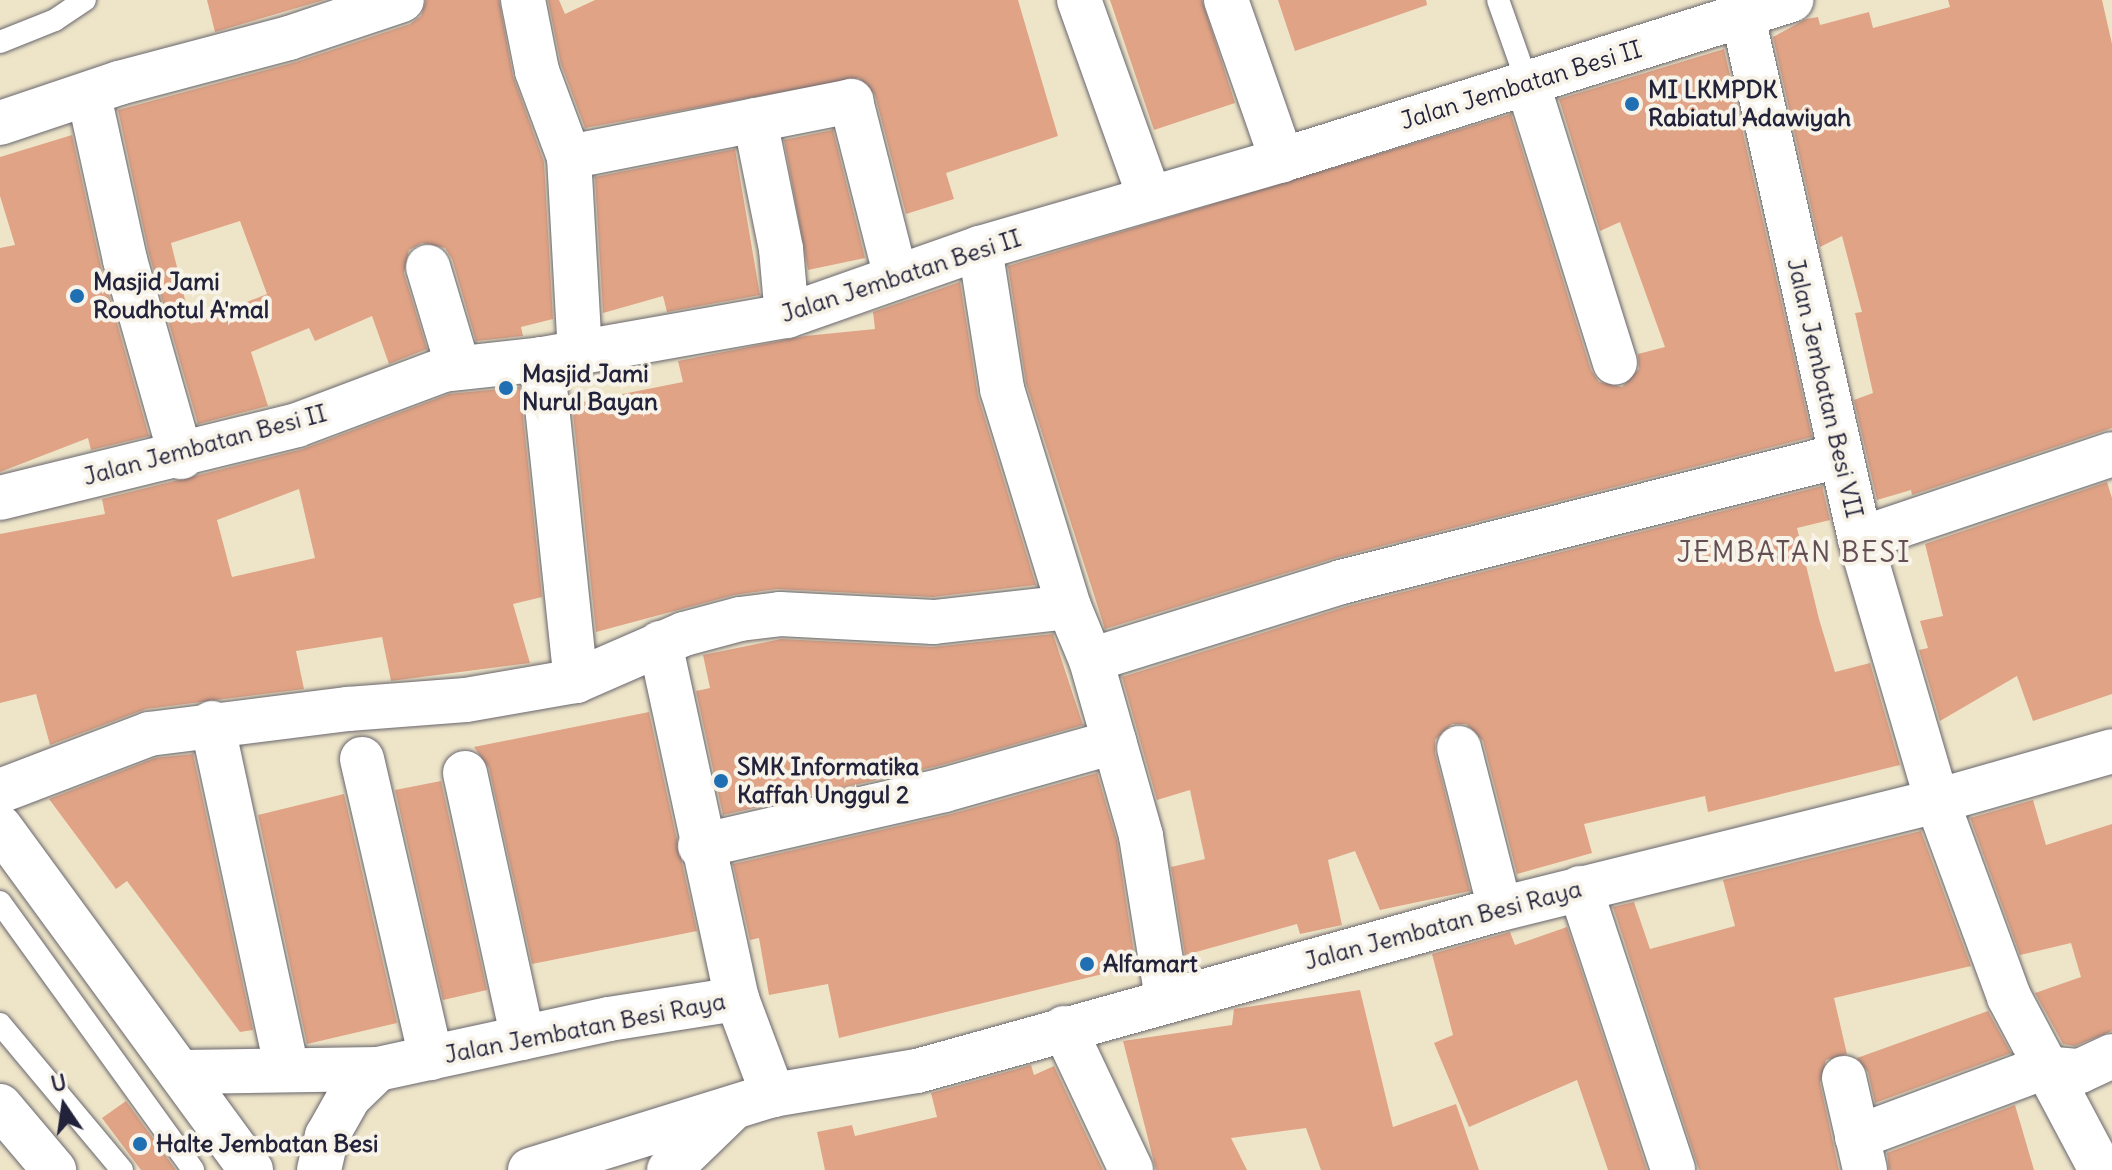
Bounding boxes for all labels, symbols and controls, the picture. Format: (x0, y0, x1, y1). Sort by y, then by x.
street label: Jalan Jembatan Besi II (1397, 35, 1645, 135)
place label: MI LKMPDK Rabiatul Adawiyah (1648, 76, 1851, 132)
marker: MI LKMPDK Rabiatul Adawiyah (1623, 95, 1641, 113)
street label: Jalan Jembatan Besi II (777, 224, 1025, 328)
street label: Jalan Jembatan Besi VII (1781, 255, 1869, 521)
place label: Masjid Jami Roudhotul A'mal (93, 268, 269, 324)
marker: Masjid Jami Roudhotul A'mal (68, 287, 86, 305)
place label: Masjid Jami Nurul Bayan (522, 360, 658, 416)
marker: Masjid Jami Nurul Bayan (497, 379, 515, 397)
street label: Jalan Jembatan Besi II (80, 399, 330, 491)
district label: JEMBATAN BESI (1677, 535, 1911, 569)
place label: SMK Informatika Kaffah Unggul 2 (737, 753, 919, 809)
marker: SMK Informatika Kaffah Unggul 2 (712, 772, 730, 790)
street label: Jalan Jembatan Besi Raya (1301, 874, 1585, 976)
place label: Alfamart (1103, 950, 1198, 978)
marker: Alfamart (1078, 955, 1096, 973)
street label: Jalan Jembatan Besi Raya (442, 987, 728, 1069)
north arrow (24, 1066, 104, 1146)
text: U (48, 1067, 69, 1098)
place label: Halte Jembatan Besi (156, 1130, 378, 1158)
marker: Halte Jembatan Besi (131, 1135, 149, 1153)

